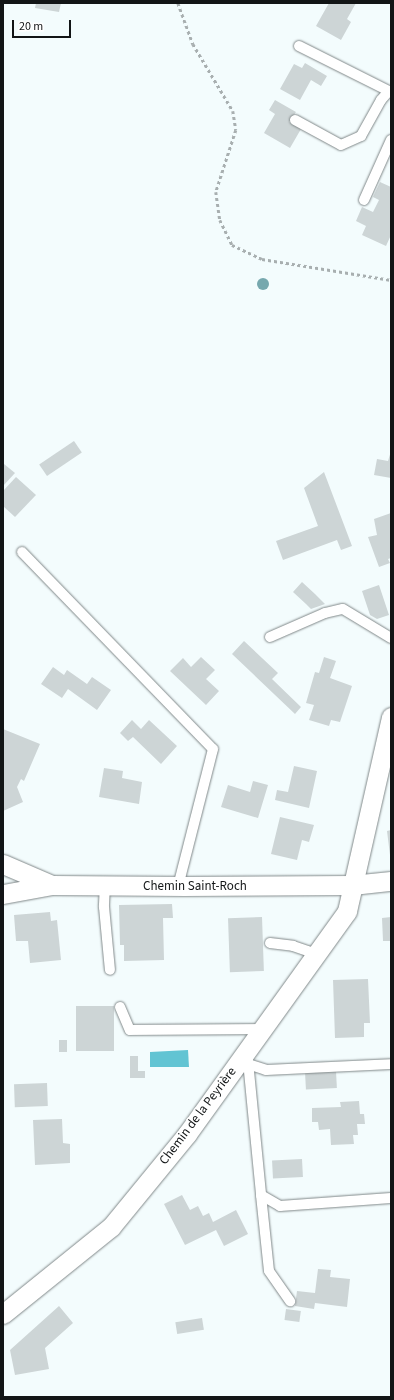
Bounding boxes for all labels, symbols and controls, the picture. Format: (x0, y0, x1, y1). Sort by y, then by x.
scale bar (14, 12, 73, 38)
text: 20 m (19, 18, 43, 35)
street label: Chemin Saint-Roch (143, 878, 247, 894)
street label: Chemin de la Peyrière (156, 1064, 240, 1168)

